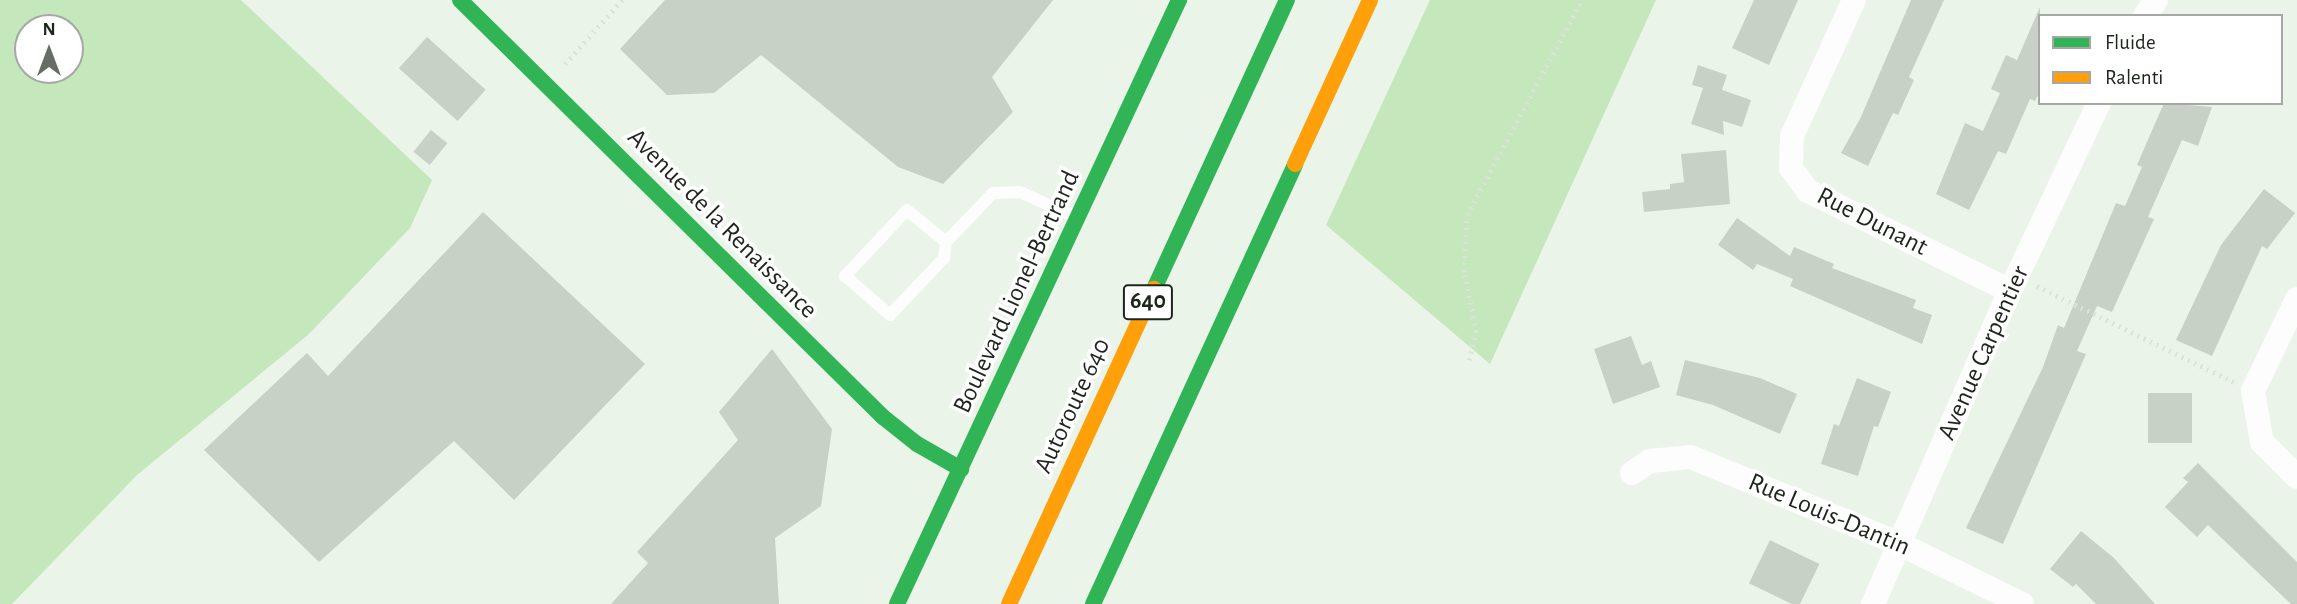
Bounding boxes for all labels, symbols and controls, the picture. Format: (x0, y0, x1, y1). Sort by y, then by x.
north arrow (14, 14, 84, 84)
legend (2038, 14, 2283, 105)
text: N (42, 20, 56, 39)
text: Fluide (2105, 32, 2156, 53)
text: Ralenti (2105, 67, 2163, 88)
street label: Avenue de la Renaissance (620, 122, 824, 326)
street label: Boulevard Lionel-Bertrand (947, 166, 1087, 418)
street label: Rue Dunant (1811, 181, 1933, 263)
street label: Avenue Carpentier (1932, 261, 2036, 445)
road number: 640 (1122, 282, 1174, 323)
street label: Autoroute 640 (1028, 334, 1118, 478)
street label: Rue Louis-Dantin (1743, 467, 1915, 563)

